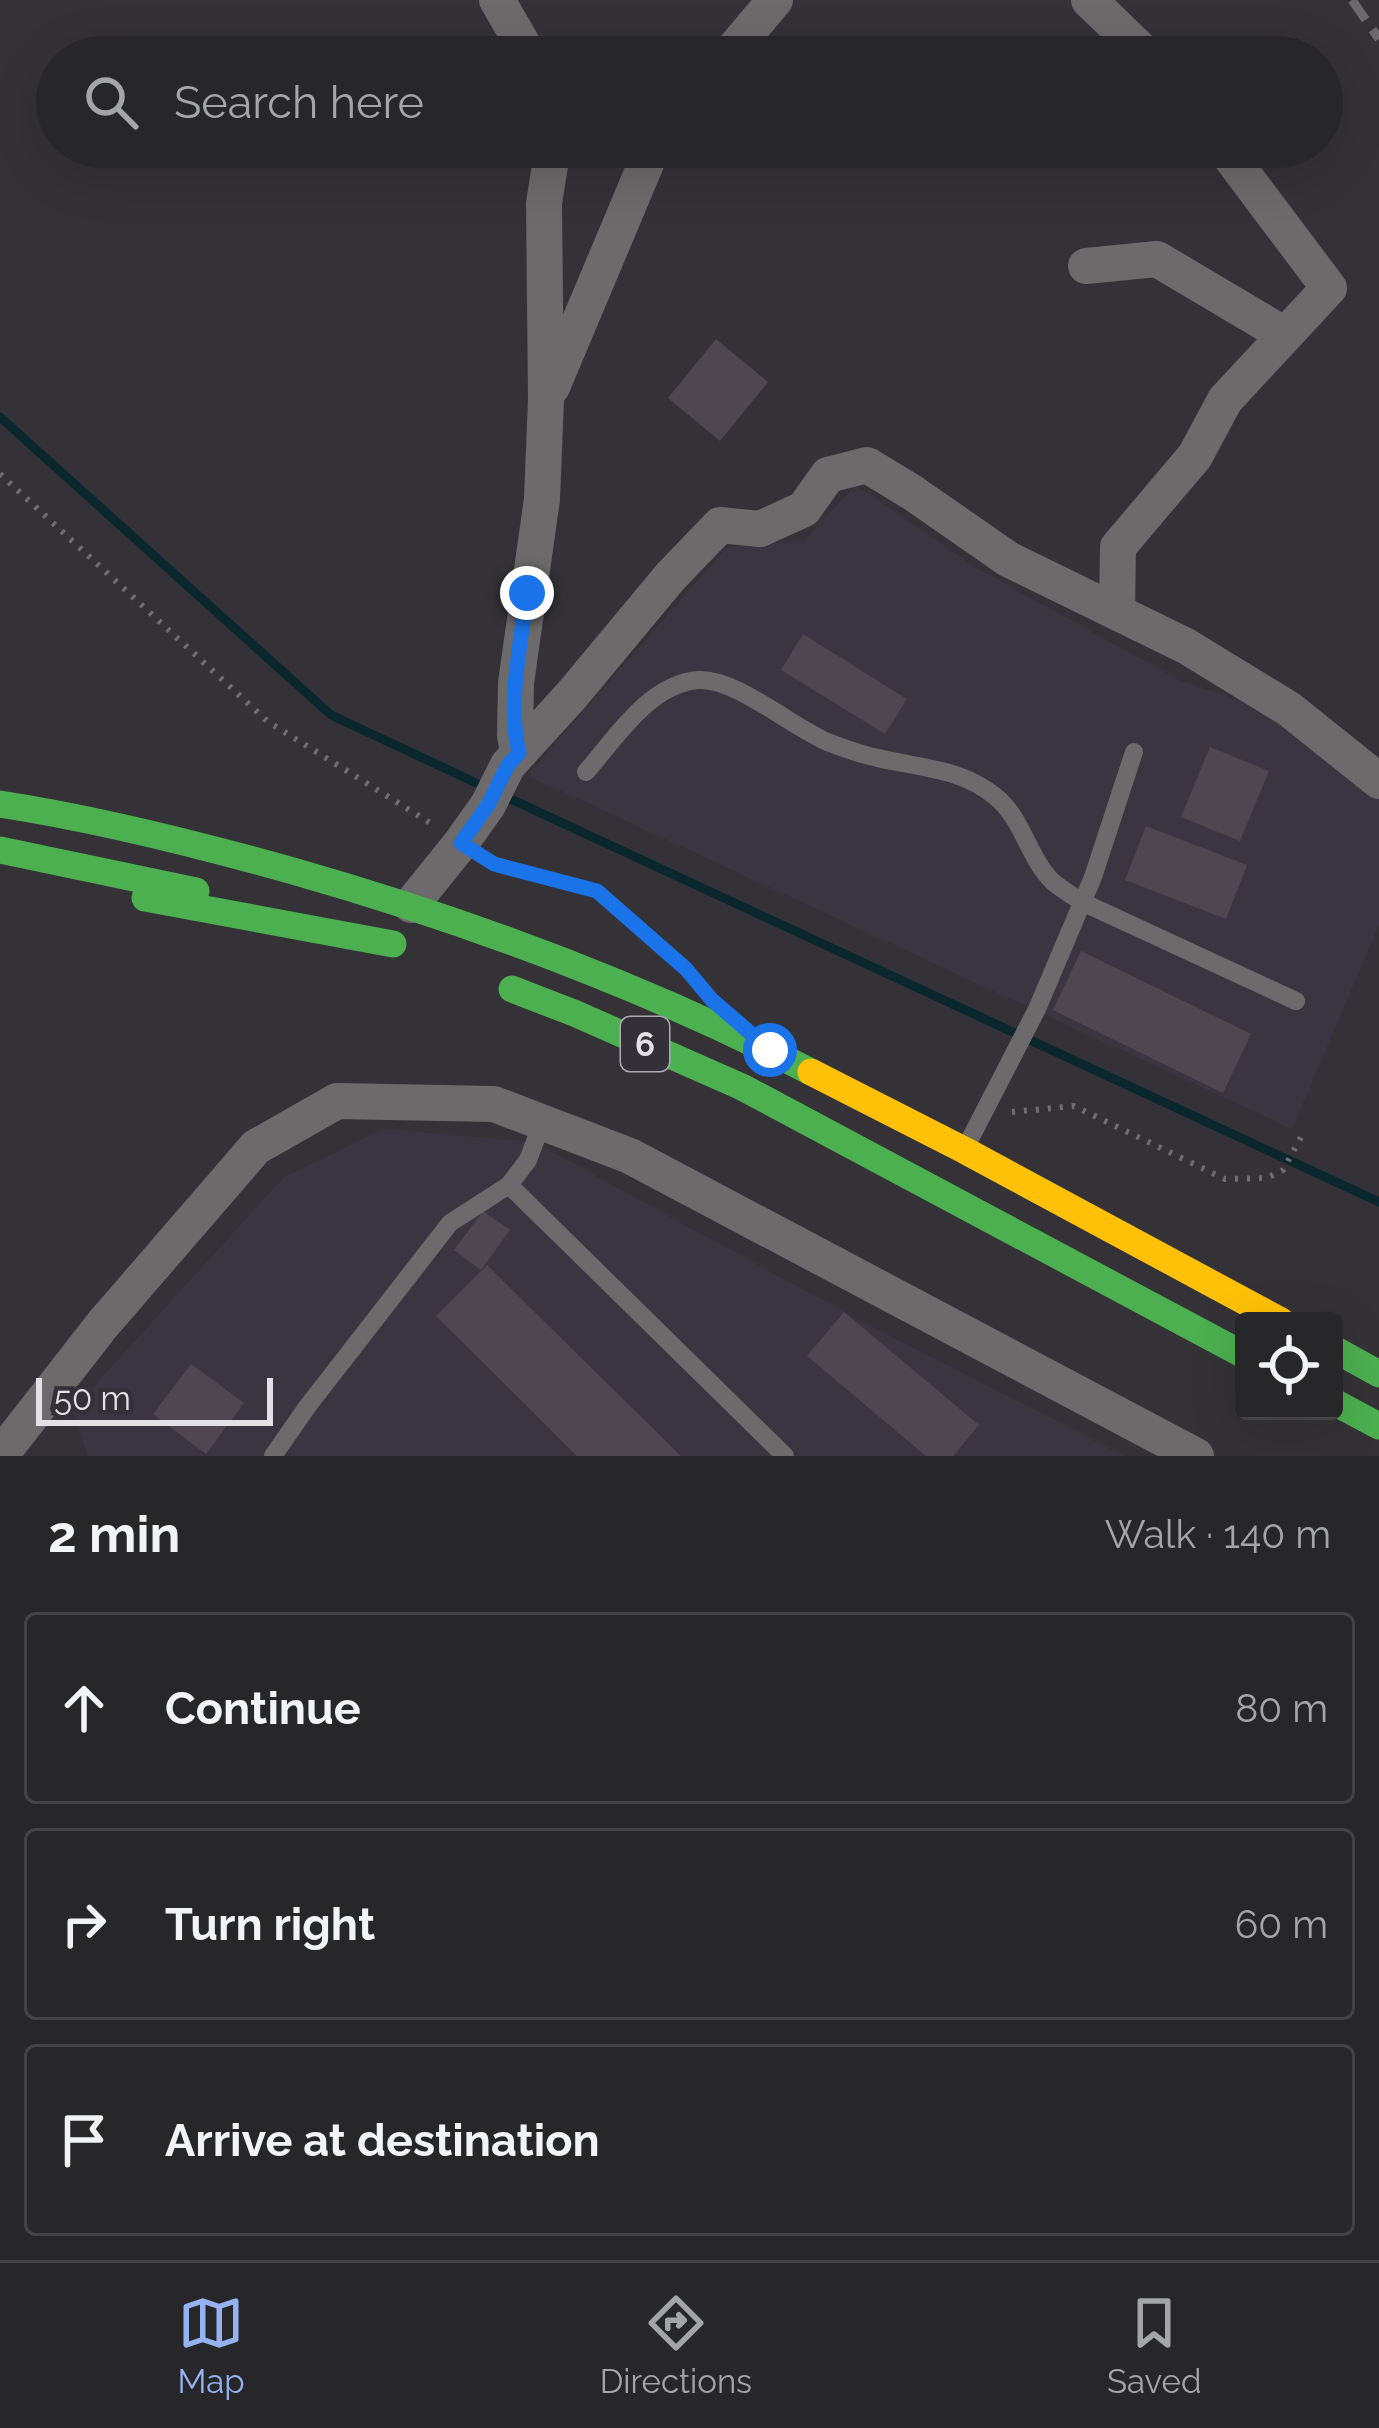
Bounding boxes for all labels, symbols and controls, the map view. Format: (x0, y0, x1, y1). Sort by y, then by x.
search box (36, 36, 1343, 168)
icon: search (78, 69, 144, 135)
text: Search here (174, 76, 424, 129)
route end (500, 566, 554, 620)
road number: 6 (621, 1017, 669, 1071)
route start (743, 1023, 797, 1077)
map controls (1235, 1312, 1343, 1420)
button: locate (1235, 1312, 1343, 1420)
scale bar (36, 1372, 273, 1425)
text: 50 m (54, 1379, 131, 1418)
text: 2 min (48, 1504, 180, 1564)
text: Walk · 140 m (1105, 1511, 1331, 1557)
icon: ahead (51, 1675, 117, 1741)
text: Continue (165, 1682, 361, 1735)
text: 80 m (1235, 1685, 1328, 1731)
icon: right (51, 1891, 117, 1957)
text: Turn right (165, 1898, 375, 1951)
text: 60 m (1235, 1901, 1328, 1947)
icon: arrive (51, 2107, 117, 2173)
text: Arrive at destination (165, 2114, 600, 2167)
tab: Map (178, 2290, 245, 2401)
tab: Directions (600, 2290, 752, 2401)
tab: Saved (1107, 2290, 1201, 2401)

